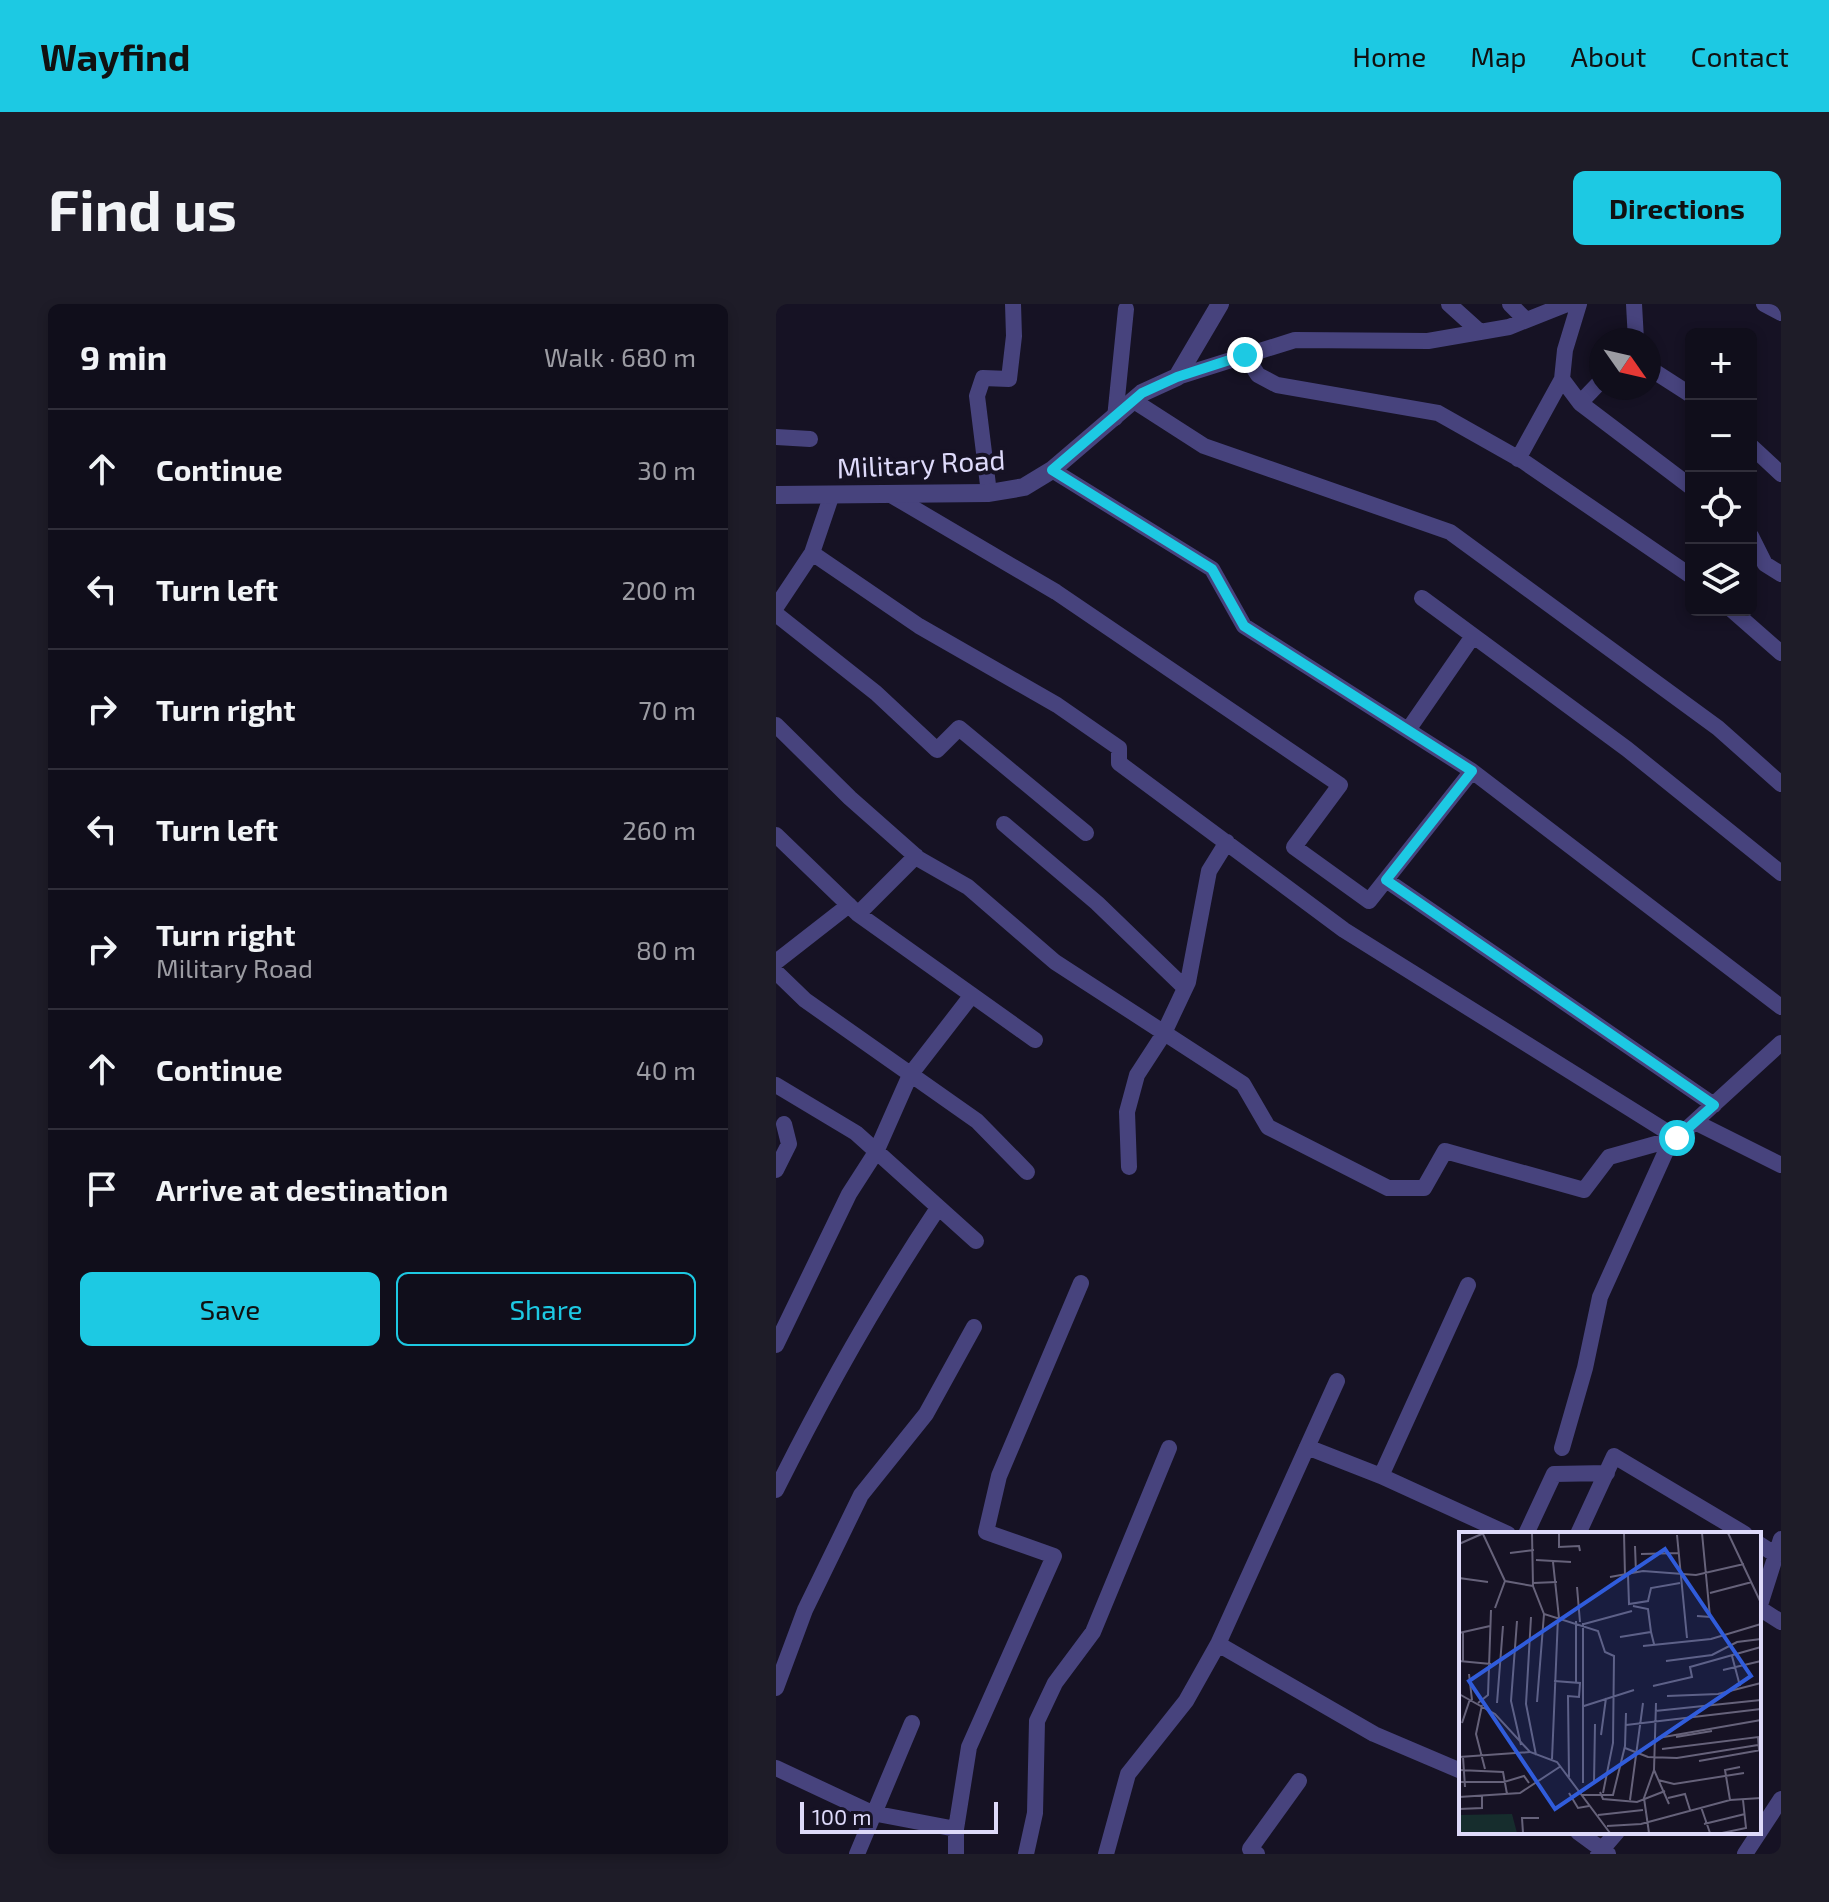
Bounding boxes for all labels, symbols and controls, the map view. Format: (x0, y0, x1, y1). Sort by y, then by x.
text: Wayfind (40, 33, 191, 79)
text: Home (1352, 39, 1426, 73)
text: Map (1470, 39, 1527, 73)
text: About (1571, 39, 1646, 73)
text: Contact (1690, 39, 1789, 73)
button: Directions (1573, 171, 1781, 245)
text: Find us (48, 175, 237, 242)
north arrow (1589, 328, 1661, 400)
map controls (1685, 328, 1757, 616)
button: + (1685, 328, 1757, 400)
text: 9 min (80, 336, 167, 377)
route end (1227, 337, 1263, 373)
text: Walk · 680 m (544, 341, 696, 372)
button: − (1685, 400, 1757, 472)
street label: Military Road (836, 442, 1006, 484)
icon: ahead (80, 447, 124, 491)
text: Continue (156, 451, 283, 487)
text: 30 m (637, 454, 696, 485)
button: locate (1685, 472, 1757, 544)
button: layers (1685, 544, 1757, 616)
icon: left (80, 567, 124, 611)
text: Turn left (156, 571, 278, 607)
text: 200 m (621, 574, 696, 605)
icon: right (80, 687, 124, 731)
text: Turn right (156, 691, 296, 727)
text: 70 m (638, 694, 696, 725)
icon: left (80, 807, 124, 851)
text: Turn left (156, 811, 278, 847)
text: 260 m (622, 814, 696, 845)
text: Turn right (156, 916, 296, 952)
icon: right (80, 927, 124, 971)
text: 80 m (636, 934, 696, 965)
text: Military Road (156, 952, 313, 983)
icon: ahead (80, 1047, 124, 1091)
text: Continue (156, 1051, 283, 1087)
text: 40 m (636, 1054, 696, 1085)
route start (1659, 1120, 1695, 1156)
icon: arrive (80, 1167, 124, 1211)
text: Arrive at destination (156, 1171, 448, 1207)
button: Save (80, 1272, 380, 1346)
button: Share (396, 1272, 696, 1346)
inset map (1459, 1532, 1761, 1834)
scale bar (800, 1798, 998, 1834)
text: 100 m (812, 1803, 871, 1829)

